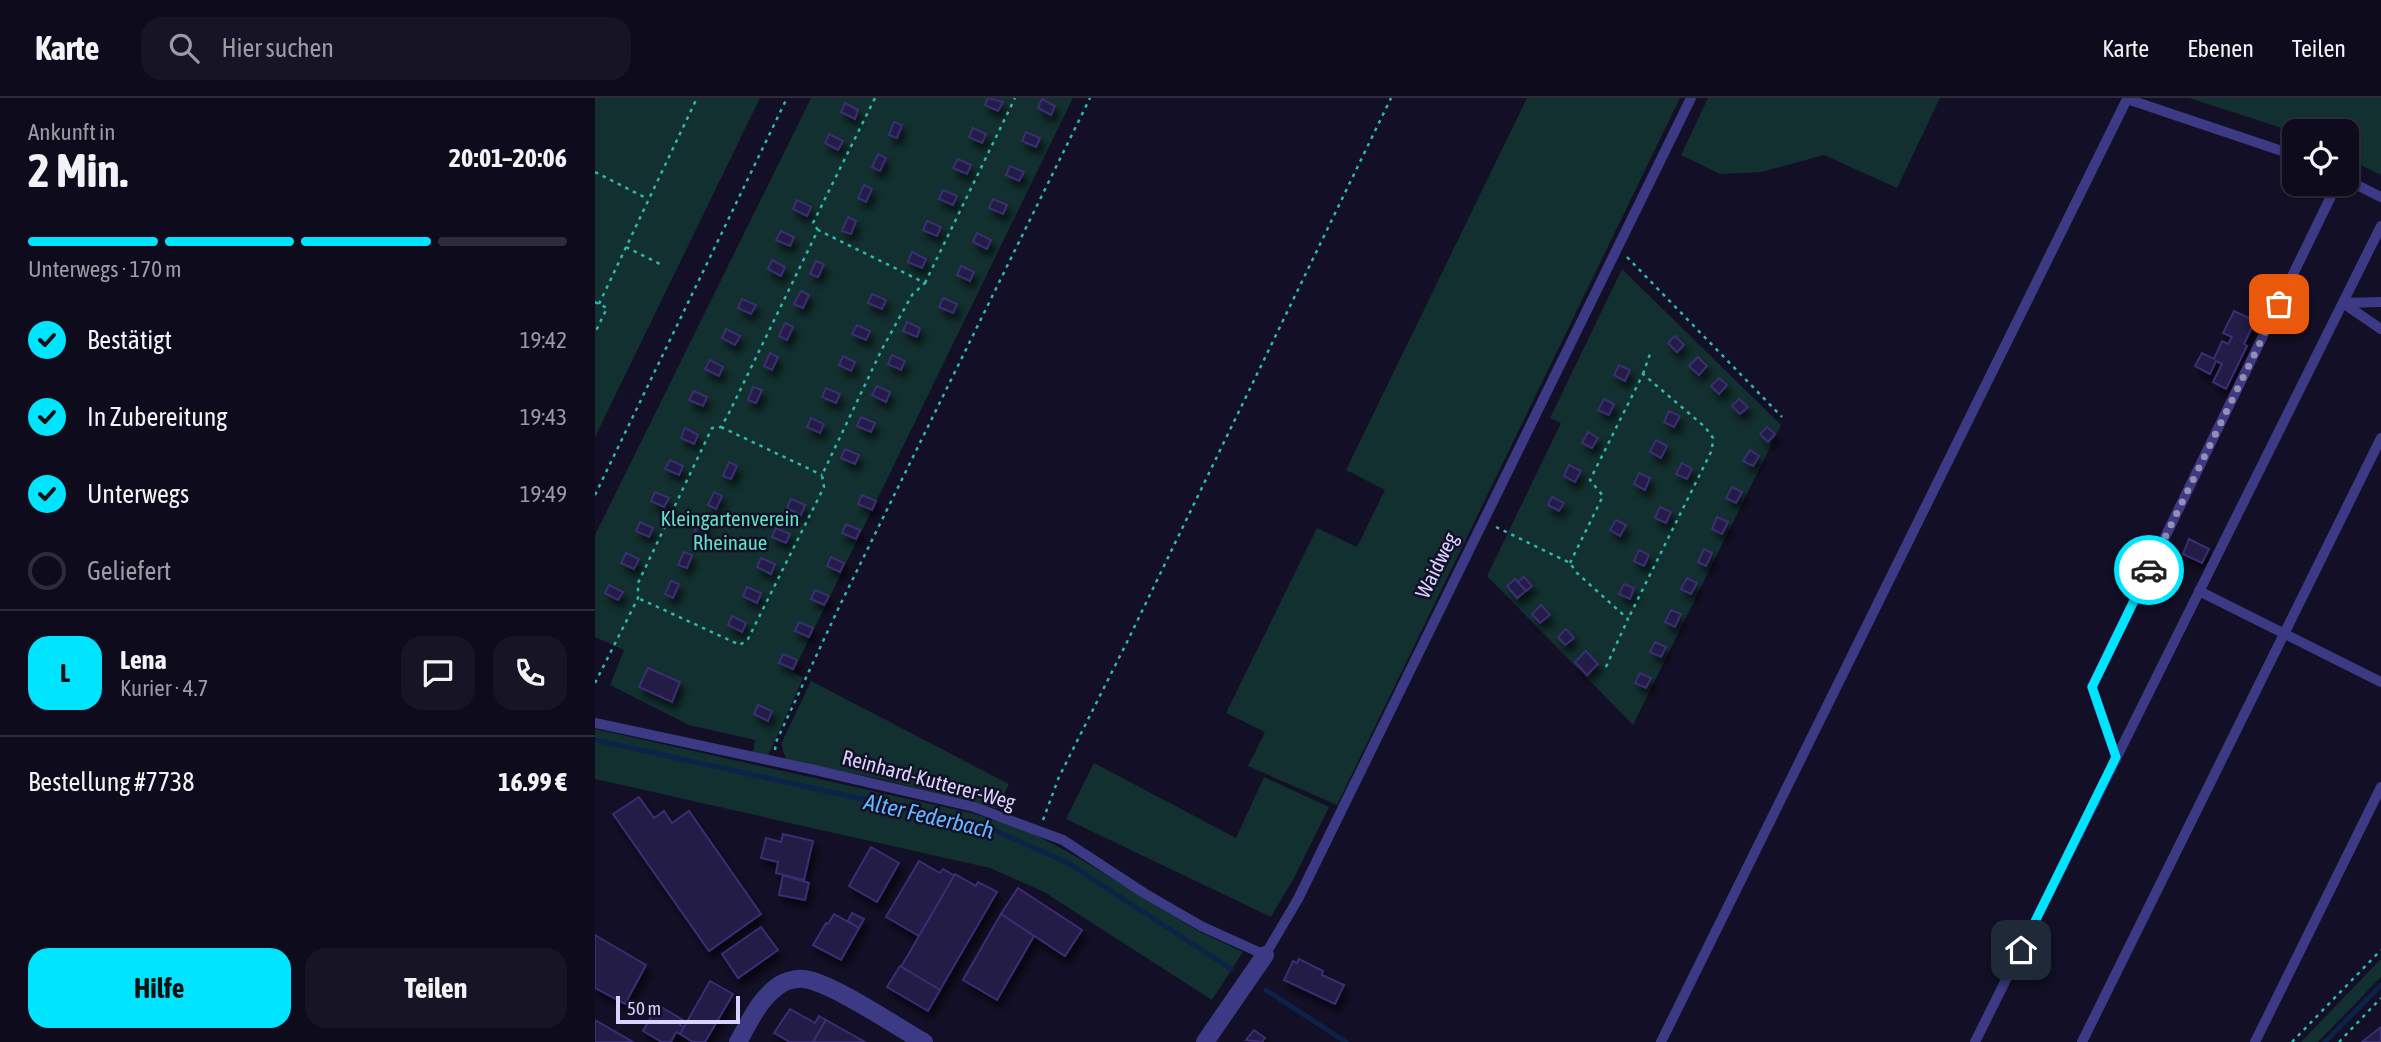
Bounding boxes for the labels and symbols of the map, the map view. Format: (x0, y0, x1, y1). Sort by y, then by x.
pin (2249, 274, 2309, 334)
park label: Kleingartenverein Rheinaue (661, 506, 799, 554)
street label: Waidweg (1410, 528, 1462, 602)
courier (2114, 535, 2184, 605)
street label: Reinhard-Kutterer-Weg (840, 744, 1018, 814)
water label: Alter Federbach (861, 788, 996, 844)
pin (1991, 920, 2051, 980)
scale bar (616, 993, 740, 1025)

